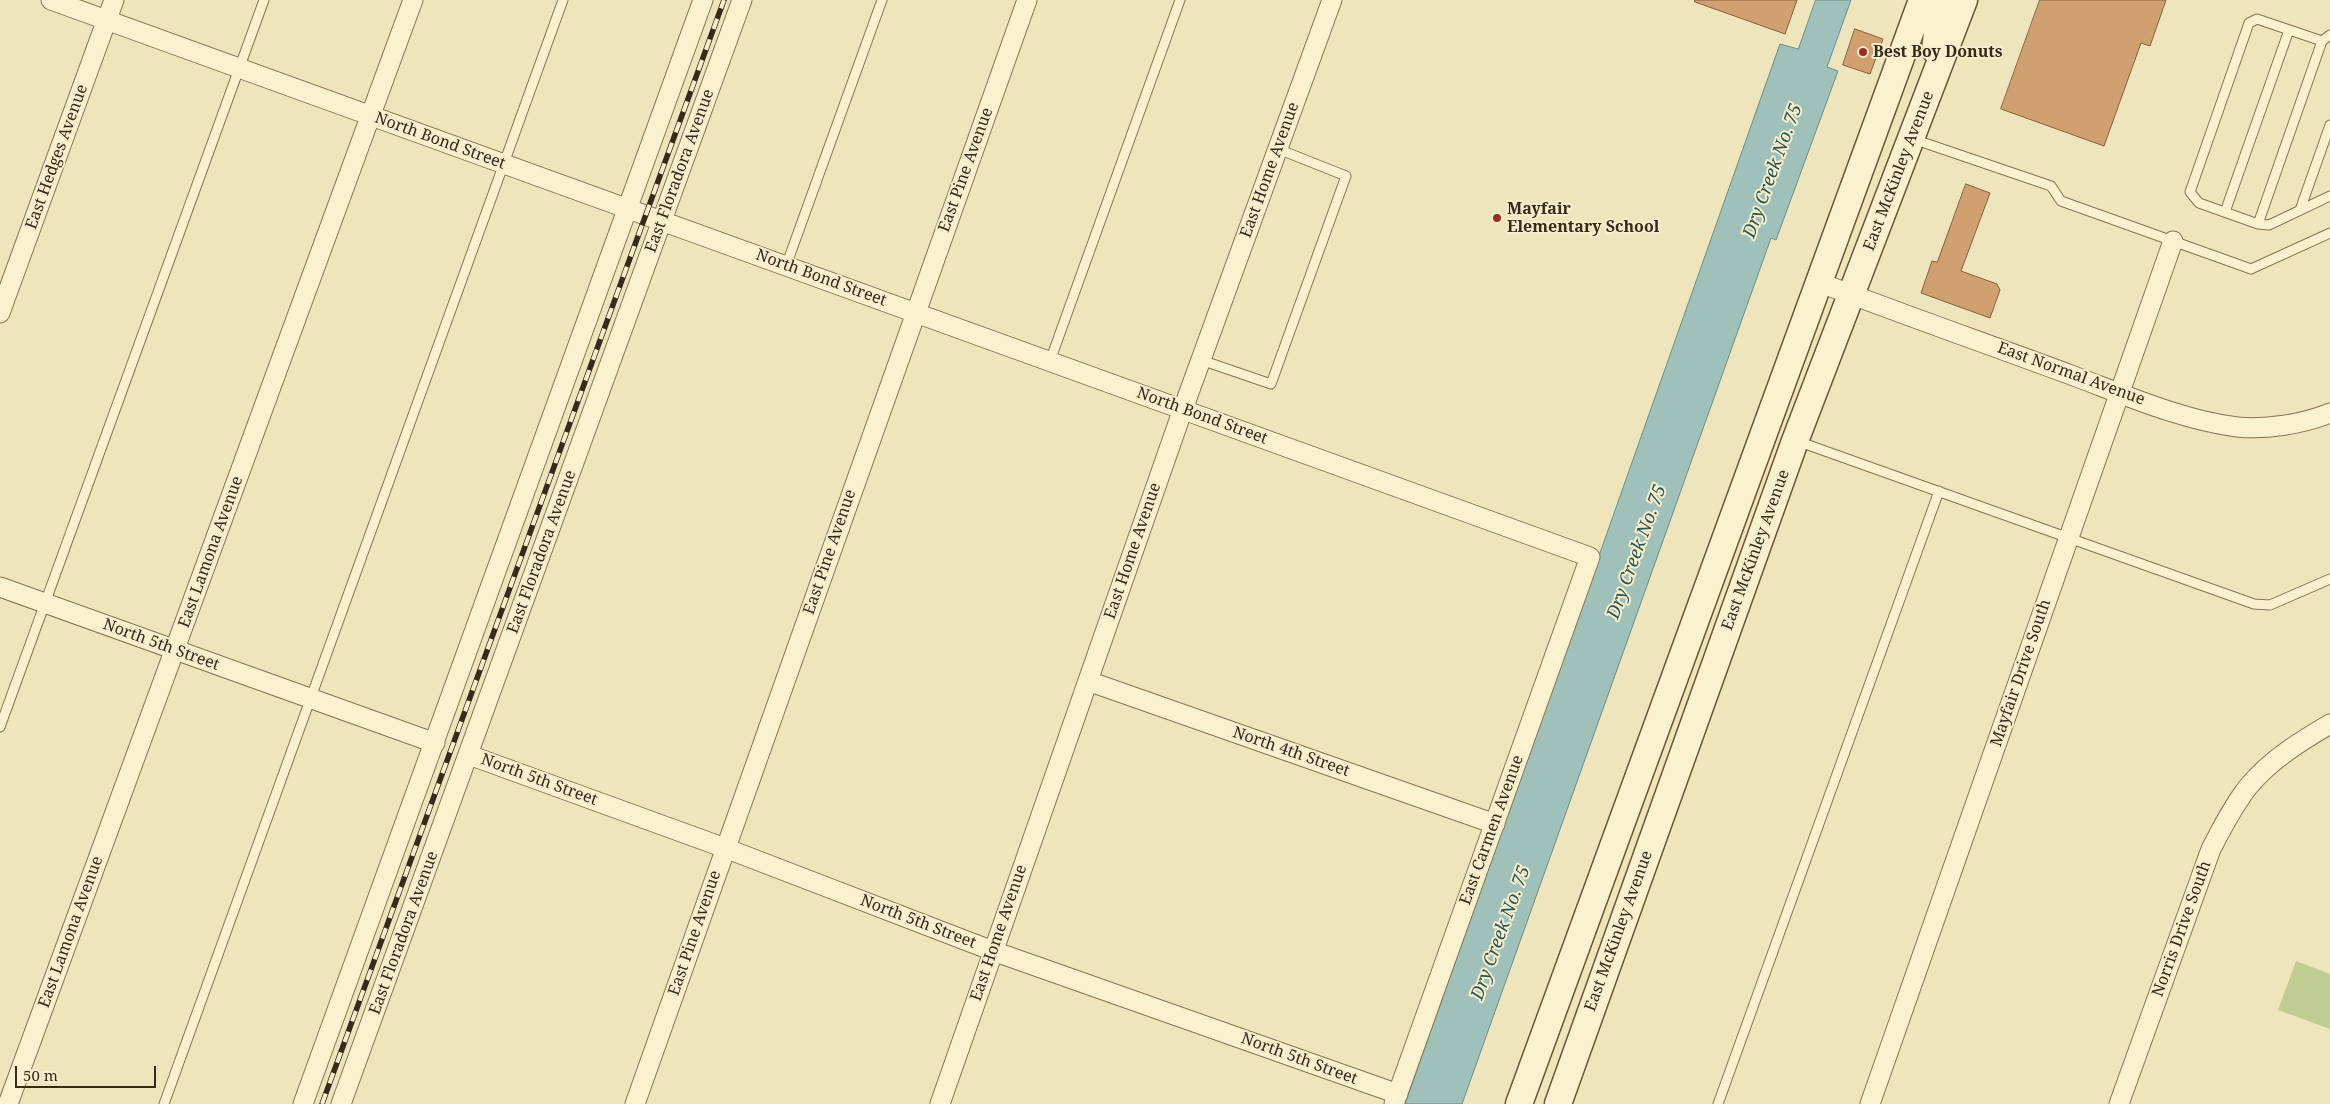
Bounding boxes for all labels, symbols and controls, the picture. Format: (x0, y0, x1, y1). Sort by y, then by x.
place label: Best Boy Donuts (1873, 42, 2003, 62)
marker: Best Boy Donuts (1857, 46, 1869, 58)
street label: East Hedges Avenue (22, 82, 92, 232)
street label: East Floradora Avenue (641, 87, 719, 255)
street label: East McKinley Avenue (1860, 88, 1938, 254)
street label: East Home Avenue (1237, 100, 1303, 240)
water label: Dry Creek No. 75 (1739, 101, 1807, 241)
street label: East Pine Avenue (935, 105, 997, 235)
street label: North Bond Street (372, 108, 508, 174)
place label: Mayfair Elementary School (1507, 199, 1659, 237)
marker: Mayfair Elementary School (1491, 212, 1503, 224)
street label: North Bond Street (753, 245, 889, 311)
street label: East Normal Avenue (1995, 338, 2147, 410)
street label: North Bond Street (1134, 383, 1270, 449)
street label: East McKinley Avenue (1718, 467, 1794, 633)
street label: East Floradora Avenue (503, 468, 581, 636)
street label: East Lamona Avenue (175, 474, 247, 630)
street label: East Home Avenue (1101, 480, 1165, 622)
water label: Dry Creek No. 75 (1603, 482, 1671, 622)
street label: East Pine Avenue (800, 487, 860, 617)
street label: Mayfair Drive South (1987, 597, 2055, 749)
street label: North 5th Street (100, 615, 222, 675)
street label: North 4th Street (1230, 723, 1352, 781)
street label: North 5th Street (478, 750, 600, 810)
street label: East Carmen Avenue (1456, 753, 1528, 907)
street label: East McKinley Avenue (1581, 848, 1657, 1014)
street label: East Floradora Avenue (365, 849, 443, 1017)
street label: East Lamona Avenue (35, 854, 107, 1010)
street label: Norris Drive South (2148, 858, 2216, 1000)
street label: East Home Avenue (967, 862, 1031, 1004)
water label: Dry Creek No. 75 (1467, 863, 1535, 1003)
street label: East Pine Avenue (665, 868, 725, 998)
street label: North 5th Street (857, 891, 979, 953)
street label: North 5th Street (1238, 1029, 1360, 1089)
scale bar (18, 1056, 159, 1088)
text: 50 m (23, 1065, 58, 1085)

